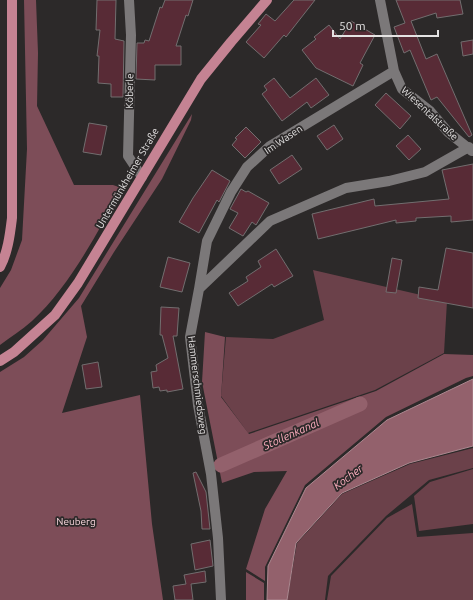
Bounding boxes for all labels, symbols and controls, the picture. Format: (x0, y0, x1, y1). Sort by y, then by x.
scale bar (333, 12, 438, 38)
text: 50 m (339, 19, 366, 32)
street label: Köberle (124, 73, 135, 109)
street label: Wiesentalstraße (399, 84, 460, 142)
street label: Im Wasen (262, 123, 304, 156)
street label: Untermünkheimer Straße (94, 126, 161, 231)
street label: Hammerschmiedsweg (186, 335, 209, 435)
water label: Stollenkanal (260, 416, 321, 452)
water label: Kocher (331, 462, 366, 492)
park label: Neuberg (56, 516, 96, 527)

